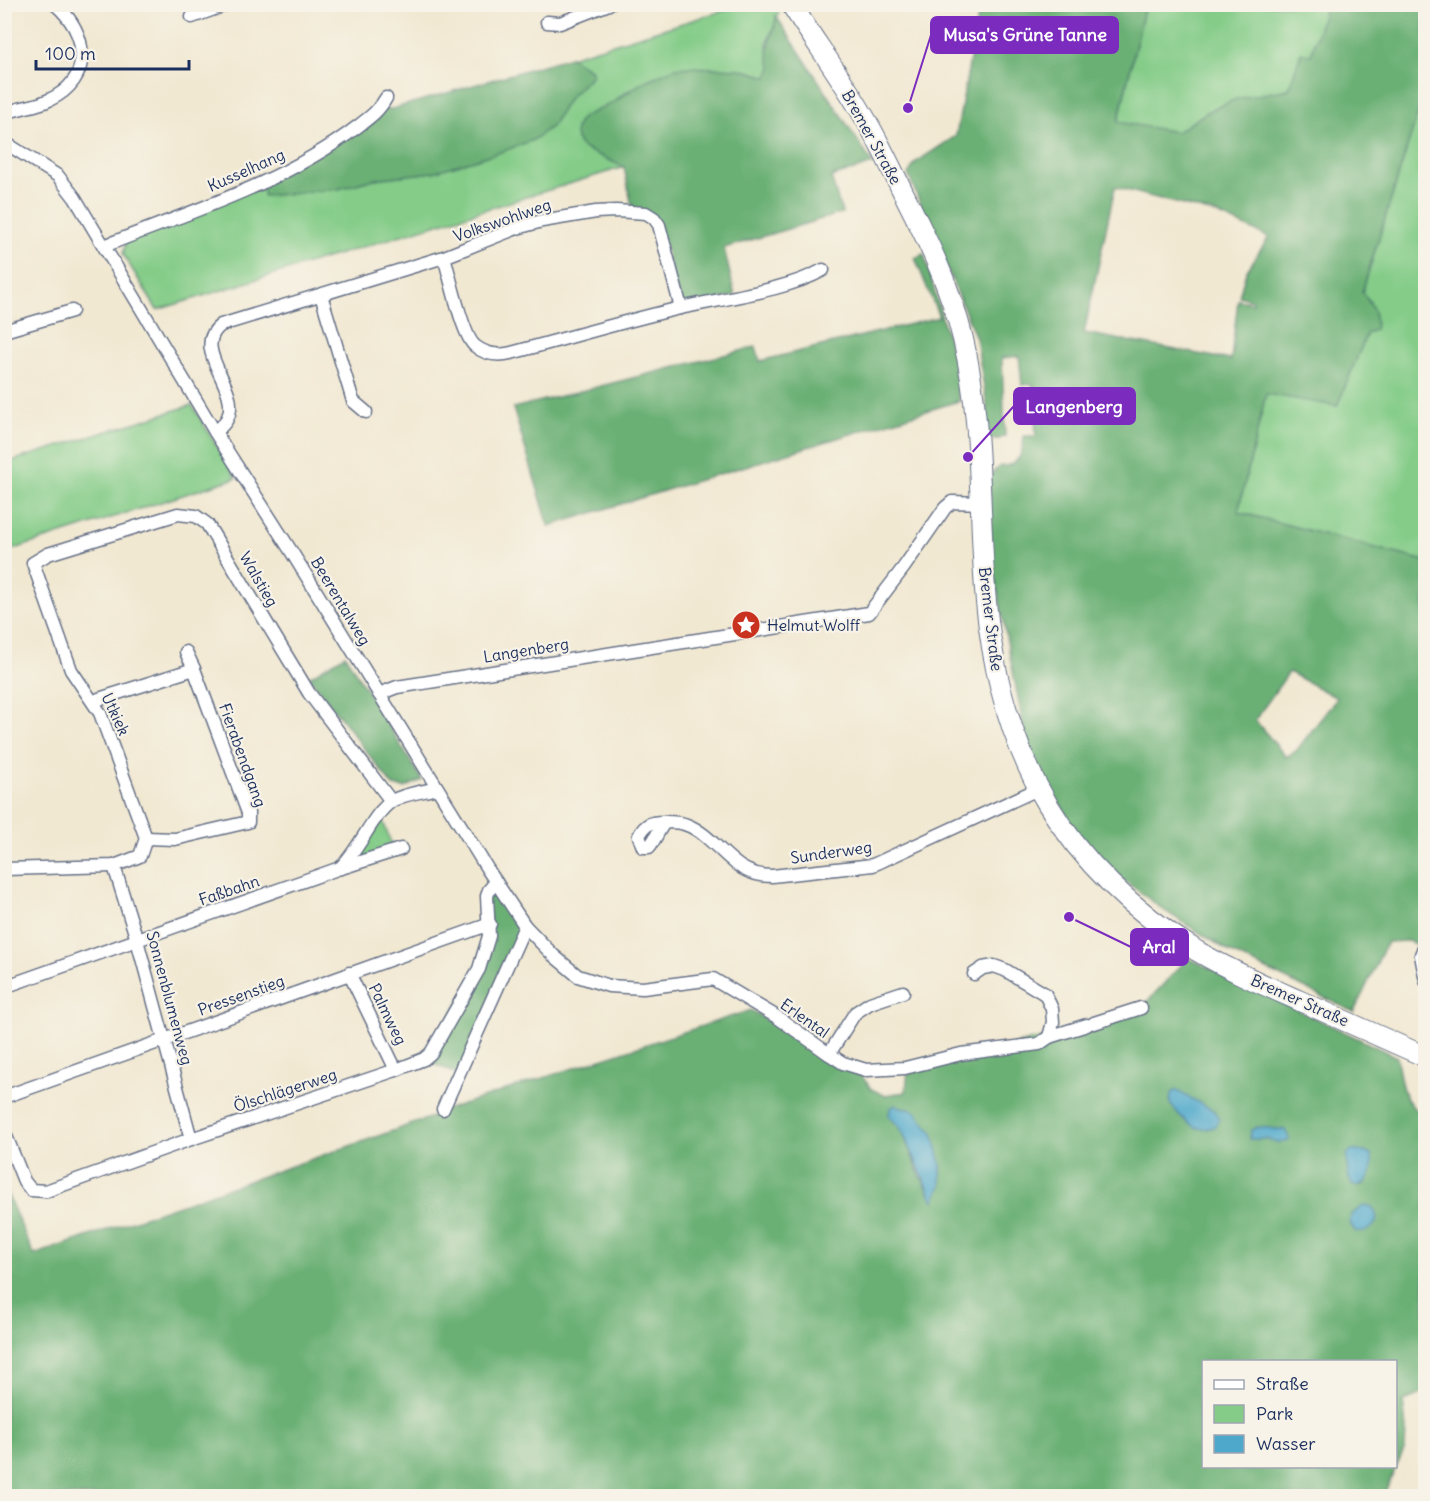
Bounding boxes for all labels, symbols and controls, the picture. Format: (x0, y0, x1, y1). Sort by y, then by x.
callout: Musa's Grüne Tanne (931, 17, 1118, 53)
text: Musa's Grüne Tanne (943, 23, 1107, 46)
scale bar (36, 33, 189, 71)
text: 100 m (45, 42, 96, 65)
street label: Bremer Straße (838, 86, 906, 188)
street label: Kusselhang (204, 144, 288, 196)
street label: Volkswohlweg (451, 194, 553, 246)
callout: Langenberg (1014, 388, 1135, 424)
text: Langenberg (1025, 395, 1123, 418)
street label: Walstieg (235, 548, 283, 610)
street label: Beerentalweg (307, 553, 375, 649)
street label: Bremer Straße (975, 566, 1007, 672)
place icon: Helmut Wolff (730, 609, 762, 641)
place label: Helmut Wolff (767, 615, 861, 635)
street label: Langenberg (482, 633, 570, 667)
street label: Utkiek (97, 689, 135, 739)
street label: Fierabendgang (215, 700, 271, 810)
street label: Sunderweg (789, 836, 873, 868)
street label: Faßbahn (196, 870, 262, 910)
street label: Sonnenblumenweg (142, 929, 198, 1067)
callout: Aral (1131, 929, 1188, 965)
text: Aral (1142, 935, 1176, 958)
street label: Pressenstieg (195, 970, 287, 1020)
street label: Bremer Straße (1248, 970, 1352, 1030)
street label: Palmweg (365, 980, 411, 1048)
street label: Erlental (777, 994, 833, 1042)
street label: Ölschlägerweg (231, 1064, 339, 1116)
legend (1202, 1360, 1397, 1468)
text: Straße (1256, 1372, 1309, 1395)
text: Park (1256, 1402, 1293, 1425)
text: Wasser (1256, 1432, 1316, 1455)

